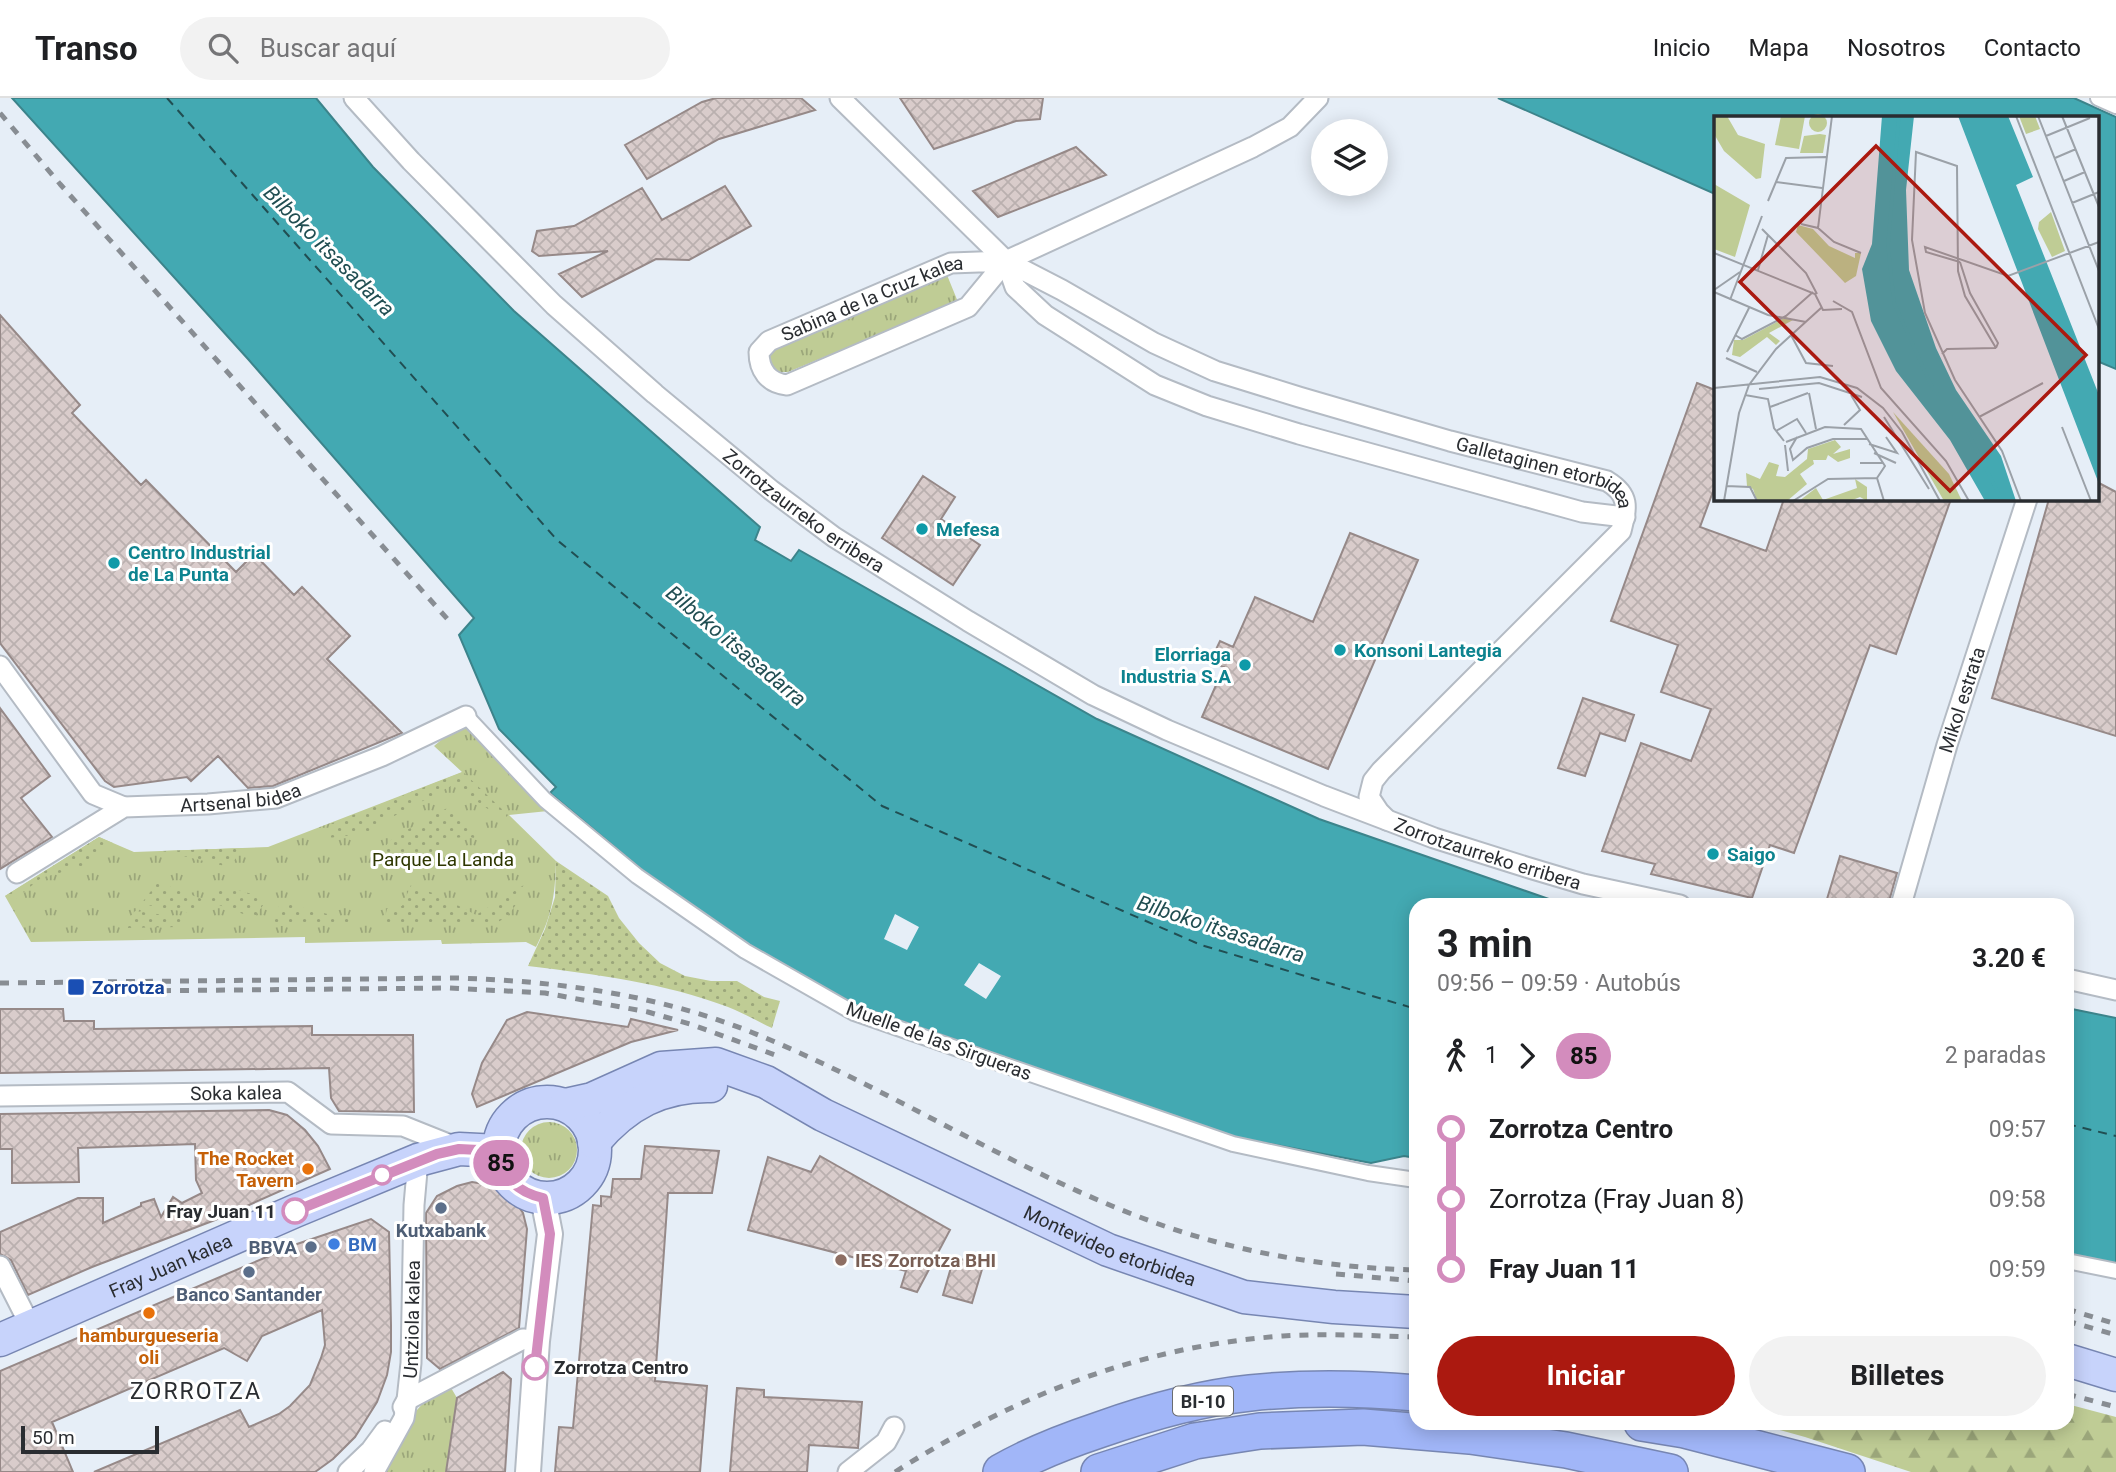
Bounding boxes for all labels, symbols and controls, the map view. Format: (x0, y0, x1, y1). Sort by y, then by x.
search box (180, 17, 670, 80)
text: Transo (35, 29, 138, 68)
icon: search (204, 29, 242, 67)
text: Buscar aquí (260, 33, 396, 63)
text: Inicio (1653, 34, 1710, 62)
text: Mapa (1748, 34, 1809, 62)
text: Nosotros (1847, 34, 1946, 62)
text: Contacto (1984, 34, 2081, 62)
inset map (1714, 116, 2098, 500)
map controls (1311, 119, 1388, 196)
button: layers (1311, 119, 1388, 196)
water label: Bilboko itsasadarra (259, 181, 399, 321)
street label: Sabina de la Cruz kalea (777, 251, 964, 346)
street label: Galletaginen etorbidea (1454, 432, 1637, 510)
street label: Zorrotzaurreko erribera (719, 444, 889, 577)
place label: Mefesa (936, 518, 1000, 541)
marker: Mefesa (914, 521, 930, 537)
place label: Centro Industrial de La Punta (128, 541, 271, 586)
marker: Centro Industrial de La Punta (106, 555, 122, 571)
water label: Bilboko itsasadarra (661, 581, 811, 711)
place label: Konsoni Lantegia (1354, 639, 1502, 662)
marker: Konsoni Lantegia (1332, 642, 1348, 658)
place label: Elorriaga Industria S.A (1120, 643, 1231, 688)
street label: Mikol estrata (1934, 644, 1990, 756)
marker: Elorriaga Industria S.A (1237, 657, 1253, 673)
street label: Artsenal bidea (180, 778, 304, 816)
street label: Zorrotzaurreko erribera (1391, 812, 1584, 894)
place label: Saigo (1727, 843, 1776, 866)
marker: Saigo (1705, 846, 1721, 862)
park label: Parque La Landa (372, 848, 514, 871)
water label: Bilboko itsasadarra (1134, 891, 1308, 967)
text: 3 min (1437, 922, 1533, 966)
text: 3.20 € (1972, 943, 2046, 973)
text: 09:56 – 09:59 · Autobús (1437, 970, 1681, 997)
place label: Zorrotza (92, 976, 165, 999)
marker: Zorrotza (66, 977, 86, 997)
street label: Muelle de las Sirgueras (843, 997, 1035, 1085)
icon: walk (1437, 1037, 1475, 1075)
icon: forward (1508, 1037, 1546, 1075)
text: 1 (1485, 1042, 1498, 1069)
text: 85 (1570, 1042, 1597, 1070)
text: 2 paradas (1945, 1042, 2046, 1069)
street label: Soka kalea (190, 1081, 282, 1105)
text: Zorrotza Centro (1489, 1114, 1673, 1144)
text: 09:57 (1989, 1116, 2046, 1143)
line badge: 85 (470, 1140, 532, 1186)
place label: The Rocket Tavern (197, 1147, 295, 1192)
text: 85 (487, 1149, 515, 1177)
marker: The Rocket Tavern (300, 1161, 316, 1177)
unlabelled marker (372, 1165, 392, 1185)
text: Zorrotza (Fray Juan 8) (1489, 1184, 1745, 1214)
text: 09:58 (1989, 1186, 2046, 1213)
marker: Fray Juan 11 (282, 1198, 308, 1224)
place label: Fray Juan 11 (166, 1200, 276, 1223)
marker: Kutxabank (433, 1200, 449, 1216)
street label: Montevideo etorbidea (1020, 1200, 1199, 1291)
place label: Kutxabank (396, 1219, 487, 1242)
street label: Fray Juan kalea (105, 1229, 235, 1302)
place label: BM (348, 1233, 377, 1256)
place label: BBVA (248, 1236, 297, 1259)
marker: BM (326, 1236, 342, 1252)
marker: BBVA (303, 1239, 319, 1255)
place label: IES Zorrotza BHI (855, 1249, 996, 1272)
marker: IES Zorrotza BHI (833, 1252, 849, 1268)
text: Fray Juan 11 (1489, 1254, 1639, 1284)
text: 09:59 (1989, 1256, 2046, 1283)
street label: Untziola kalea (398, 1260, 424, 1380)
marker: Banco Santander (241, 1264, 257, 1280)
place label: Banco Santander (176, 1283, 322, 1306)
marker: hamburgueseria oli (141, 1305, 157, 1321)
place label: hamburgueseria oli (79, 1324, 219, 1369)
button: Iniciar (1437, 1336, 1735, 1416)
button: Billetes (1749, 1336, 2046, 1416)
marker: Zorrotza Centro (522, 1354, 548, 1380)
place label: Zorrotza Centro (554, 1356, 689, 1379)
district label: ZORROTZA (130, 1378, 262, 1405)
road number: BI-10 (1173, 1386, 1233, 1416)
scale bar (21, 1423, 159, 1455)
text: 50 m (32, 1426, 75, 1449)

